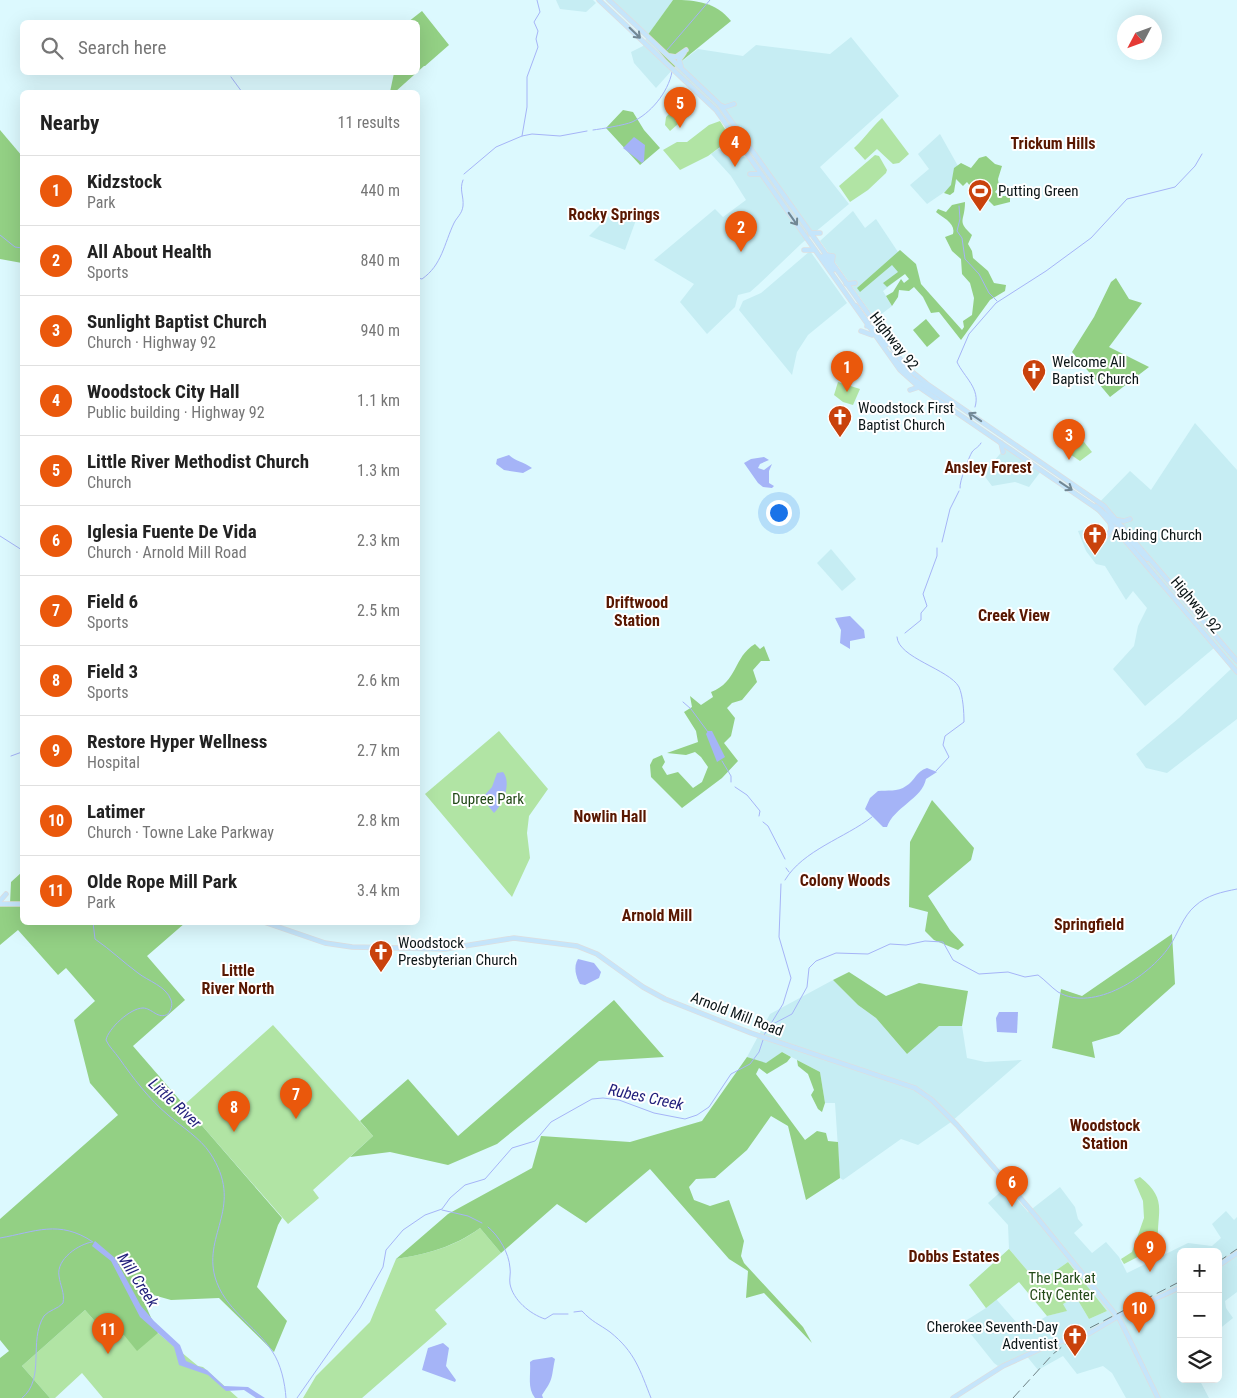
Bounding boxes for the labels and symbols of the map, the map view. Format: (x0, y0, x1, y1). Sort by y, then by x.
north arrow (1117, 15, 1162, 60)
one-way arrow (629, 27, 641, 39)
pin: 5 (664, 87, 696, 128)
pin: 4 (719, 126, 751, 167)
district label: Trickum Hills (1010, 134, 1096, 153)
sports icon: Putting Green (967, 178, 993, 212)
place label: Putting Green (998, 182, 1079, 200)
district label: Rocky Springs (568, 205, 660, 224)
pin: 2 (725, 211, 757, 252)
one-way arrow (788, 212, 798, 226)
street label: Highway 92 (866, 308, 922, 374)
pin: 1 (831, 351, 863, 392)
place label: Welcome All Baptist Church (1052, 353, 1139, 388)
church icon: Welcome All Baptist Church (1021, 358, 1047, 392)
place label: Woodstock First Baptist Church (858, 399, 954, 434)
church icon: Woodstock First Baptist Church (827, 404, 853, 438)
one-way arrow (968, 412, 982, 422)
pin: 3 (1053, 419, 1085, 460)
district label: Ansley Forest (944, 458, 1032, 477)
one-way arrow (1059, 481, 1073, 491)
your location (766, 500, 792, 526)
church icon: Abiding Church (1082, 522, 1108, 556)
place label: Abiding Church (1112, 526, 1202, 544)
street label: Highway 92 (1167, 573, 1225, 637)
district label: Driftwood Station (606, 593, 668, 630)
district label: Creek View (978, 606, 1050, 625)
park label: Dupree Park (452, 790, 524, 808)
district label: Nowlin Hall (574, 807, 646, 826)
district label: Colony Woods (800, 871, 890, 890)
district label: Arnold Mill (622, 906, 692, 925)
district label: Springfield (1054, 915, 1124, 934)
place label: Woodstock Presbyterian Church (398, 934, 517, 969)
church icon: Woodstock Presbyterian Church (368, 939, 394, 973)
district label: Little River North (202, 961, 275, 998)
street label: Arnold Mill Road (688, 988, 786, 1040)
water label: Little River (145, 1074, 206, 1133)
pin: 7 (280, 1078, 312, 1119)
water label: Rubes Creek (607, 1080, 686, 1114)
pin: 8 (218, 1091, 250, 1132)
district label: Woodstock Station (1070, 1116, 1141, 1153)
pin: 6 (996, 1166, 1028, 1207)
pin: 9 (1134, 1231, 1166, 1272)
district label: Dobbs Estates (908, 1247, 1000, 1266)
water label: Mill Creek (113, 1249, 163, 1312)
park label: The Park at City Center (1028, 1269, 1096, 1304)
pin: 10 (1123, 1292, 1155, 1333)
pin: 11 (92, 1313, 124, 1354)
place label: Cherokee Seventh-Day Adventist (927, 1318, 1058, 1353)
church icon: Cherokee Seventh-Day Adventist (1062, 1323, 1088, 1357)

